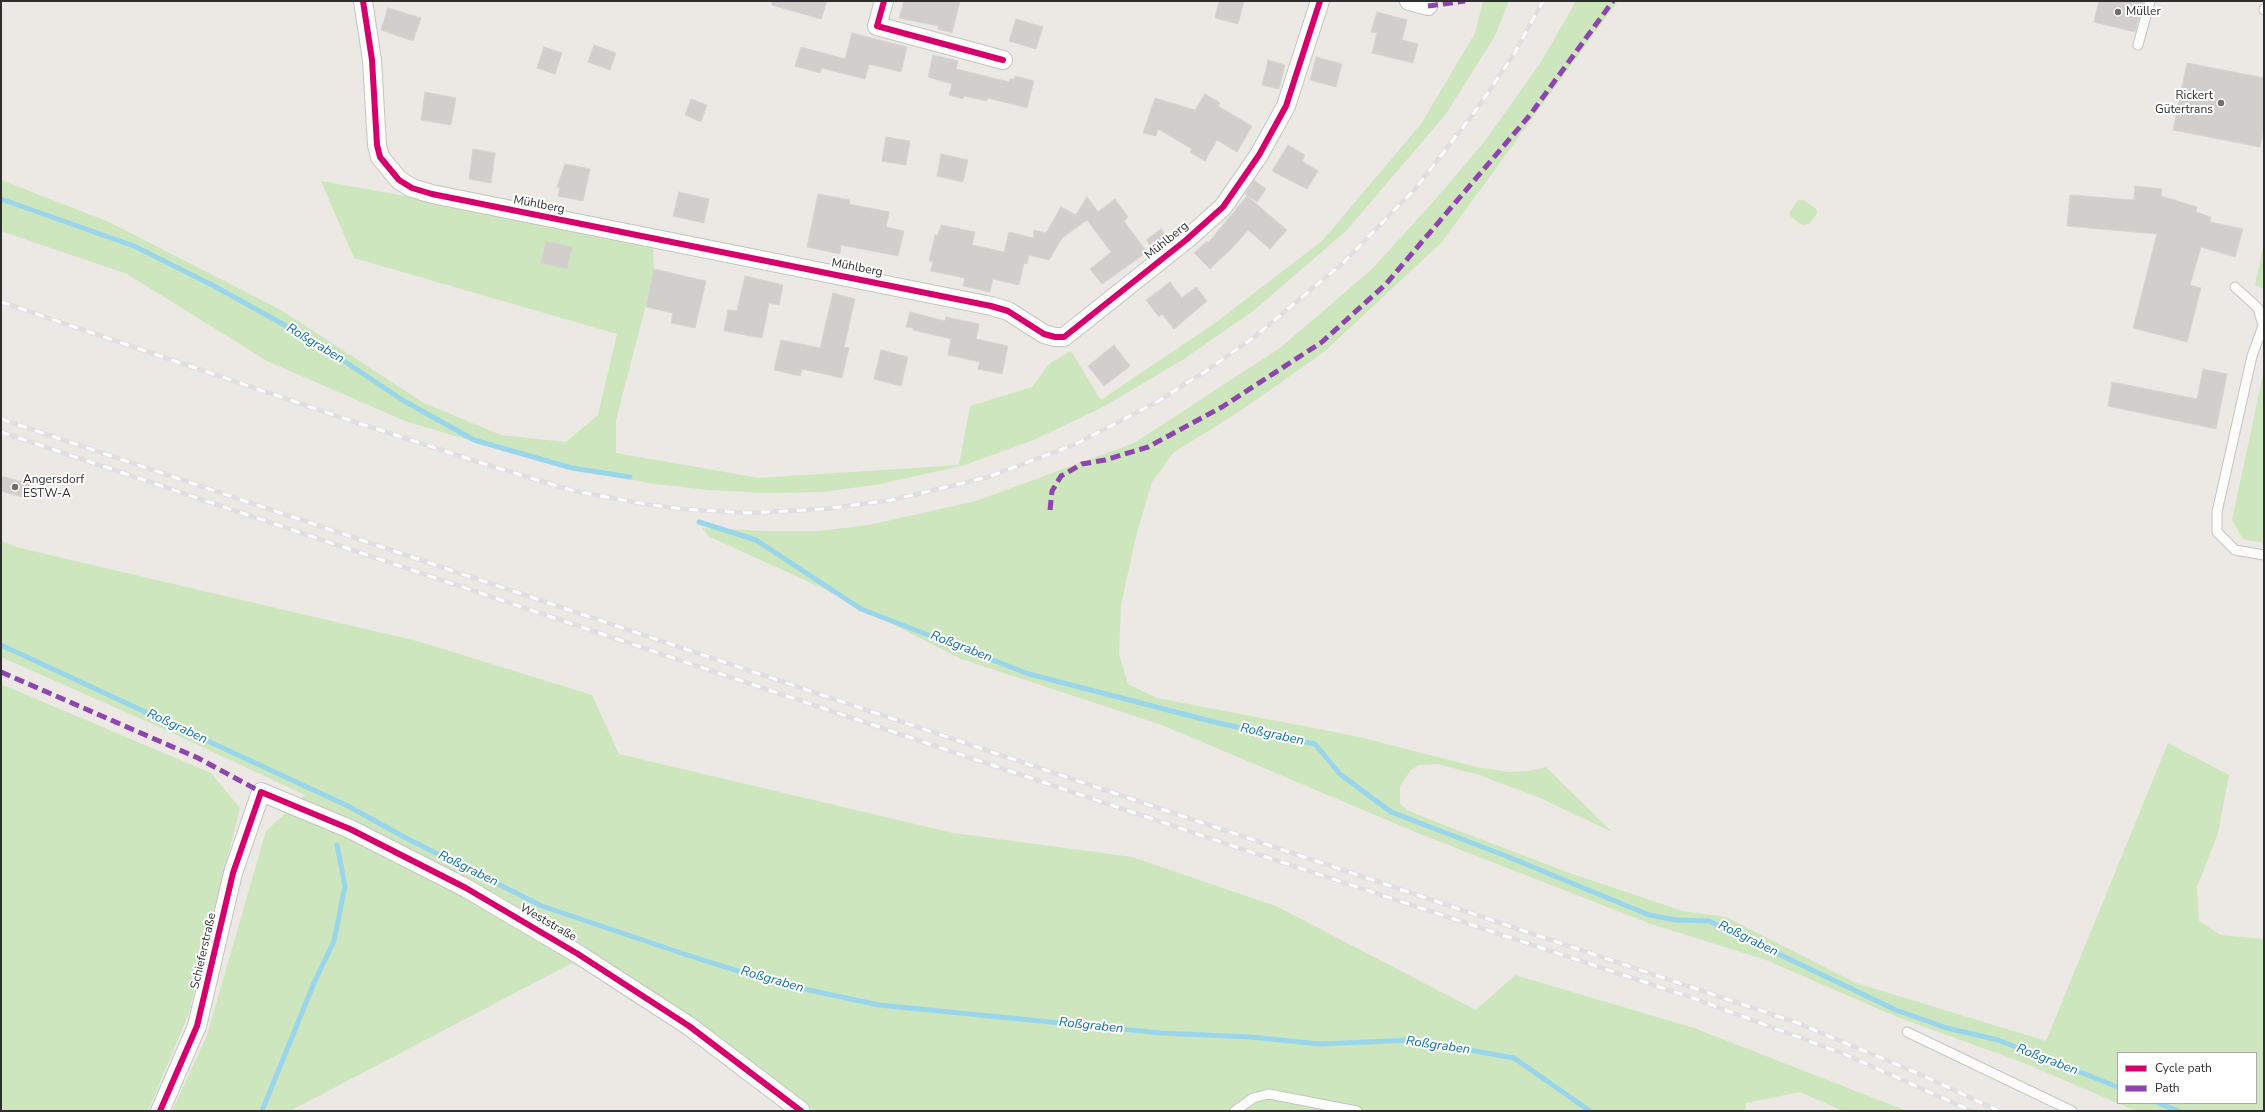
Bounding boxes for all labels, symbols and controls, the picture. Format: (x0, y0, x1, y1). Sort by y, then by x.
place label: Müller (2126, 5, 2161, 19)
marker: Müller (2113, 7, 2123, 17)
place label: Rickert Gütertrans (2155, 89, 2213, 117)
marker: Rickert Gütertrans (2216, 98, 2226, 108)
street label: Mühlberg (512, 193, 566, 217)
street label: Mühlberg (1142, 219, 1192, 263)
street label: Mühlberg (830, 256, 884, 280)
water label: Roßgraben (283, 321, 347, 367)
place label: Angersdorf ESTW-A (23, 473, 84, 501)
marker: Angersdorf ESTW-A (10, 482, 20, 492)
water label: Roßgraben (928, 628, 994, 666)
water label: Roßgraben (144, 706, 210, 748)
water label: Roßgraben (1239, 721, 1305, 749)
water label: Roßgraben (435, 848, 501, 890)
street label: Weststraße (517, 901, 579, 945)
street label: Schieferstraße (188, 912, 220, 990)
water label: Roßgraben (1715, 918, 1781, 960)
water label: Roßgraben (739, 964, 805, 996)
water label: Roßgraben (1058, 1015, 1124, 1037)
water label: Roßgraben (1405, 1034, 1471, 1058)
water label: Roßgraben (2014, 1041, 2080, 1079)
legend (2117, 1052, 2257, 1104)
text: Cycle path (2155, 1060, 2212, 1076)
text: Path (2155, 1080, 2180, 1096)

